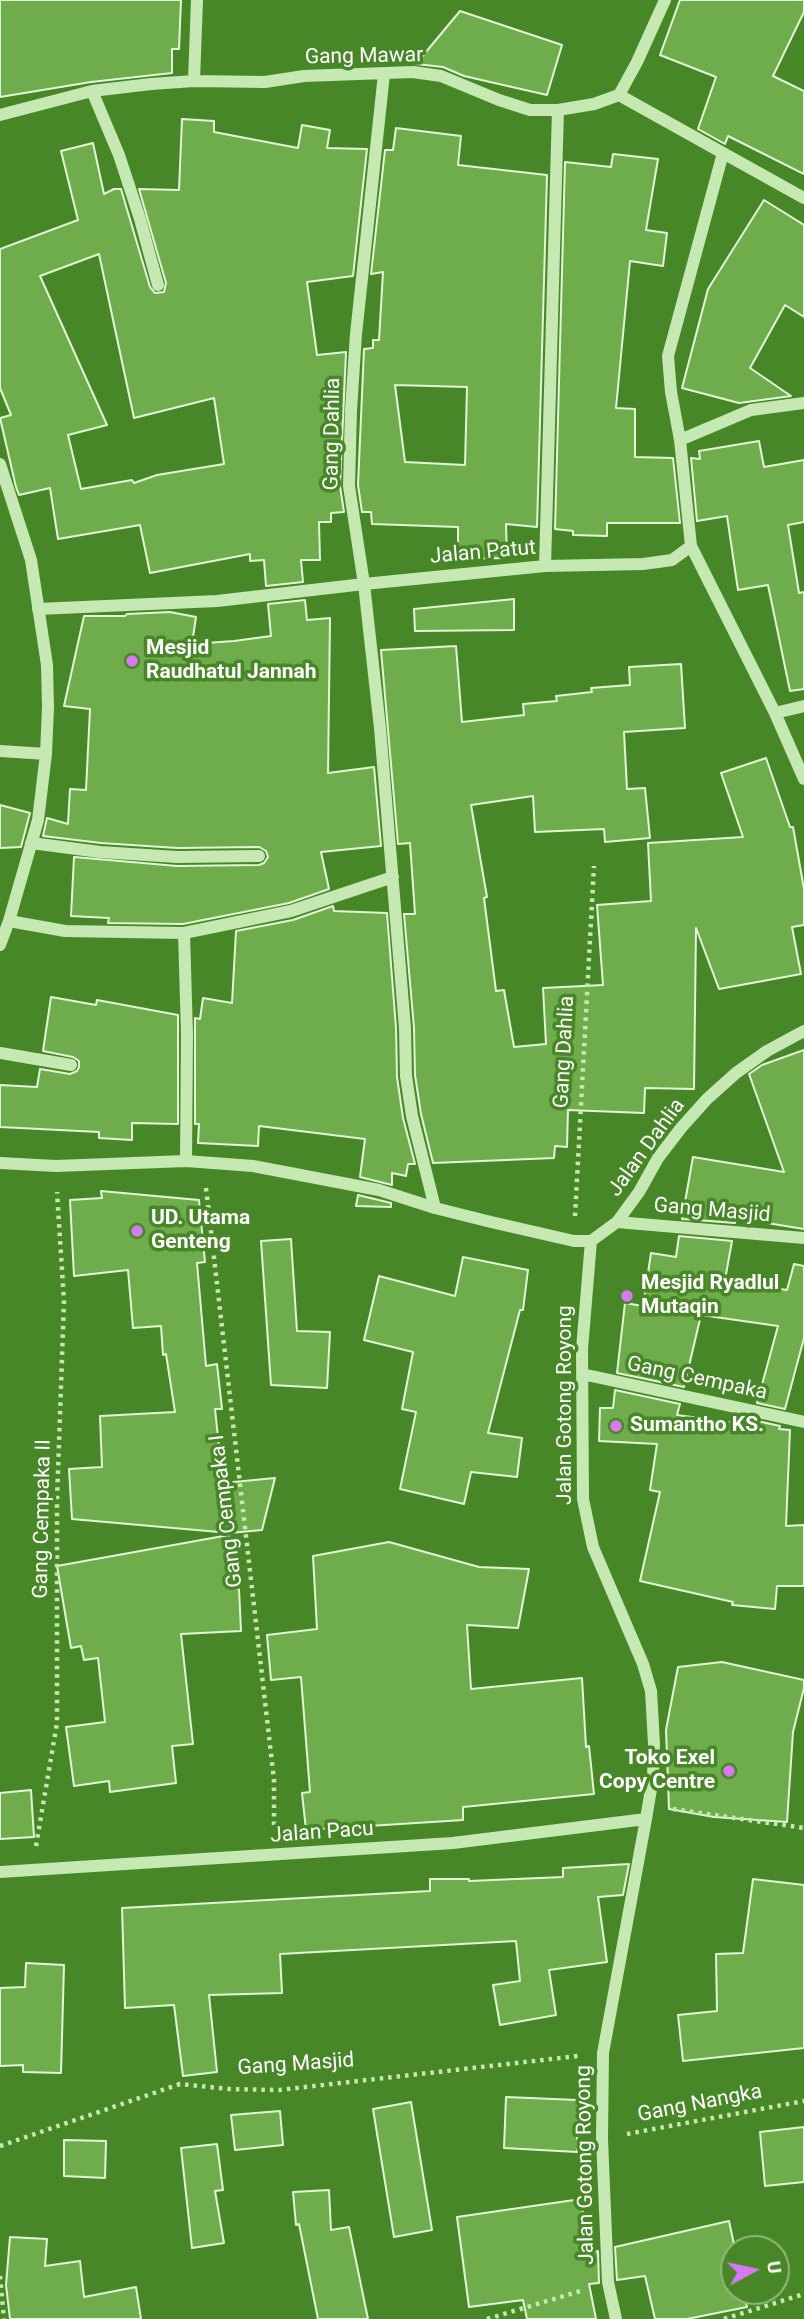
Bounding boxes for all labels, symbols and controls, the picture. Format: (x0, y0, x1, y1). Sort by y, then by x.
street label: Gang Mawar (305, 43, 423, 71)
street label: Gang Dahlia (319, 377, 347, 491)
street label: Jalan Patut (429, 536, 537, 570)
place label: Mesjid Raudhatul Jannah (146, 636, 316, 686)
marker: Mesjid Raudhatul Jannah (124, 653, 140, 669)
street label: Gang Dahlia (549, 995, 581, 1109)
street label: Jalan Dahlia (603, 1094, 691, 1202)
street label: Gang Masjid (653, 1193, 771, 1229)
place label: UD. Utama Genteng (151, 1206, 250, 1256)
marker: UD. Utama Genteng (129, 1223, 145, 1239)
place label: Mesjid Ryadlul Mutaqin (641, 1271, 779, 1321)
marker: Mesjid Ryadlul Mutaqin (619, 1288, 635, 1304)
street label: Jalan Gotong Royong (553, 1305, 579, 1505)
street label: Gang Cempaka (625, 1352, 769, 1406)
place label: Sumantho KS. (630, 1413, 764, 1439)
marker: Sumantho KS. (608, 1418, 624, 1434)
street label: Gang Cempaka I (205, 1433, 249, 1589)
street label: Gang Cempaka II (29, 1439, 57, 1599)
place label: Toko Exel Copy Centre (599, 1746, 715, 1796)
marker: Toko Exel Copy Centre (721, 1763, 737, 1779)
street label: Jalan Pacu (270, 1817, 374, 1849)
street label: Gang Masjid (237, 2048, 355, 2082)
street label: Jalan Gotong Royong (572, 2065, 600, 2265)
street label: Gang Nangka (636, 2080, 764, 2128)
north arrow (720, 2235, 790, 2305)
text: U (762, 2259, 787, 2275)

